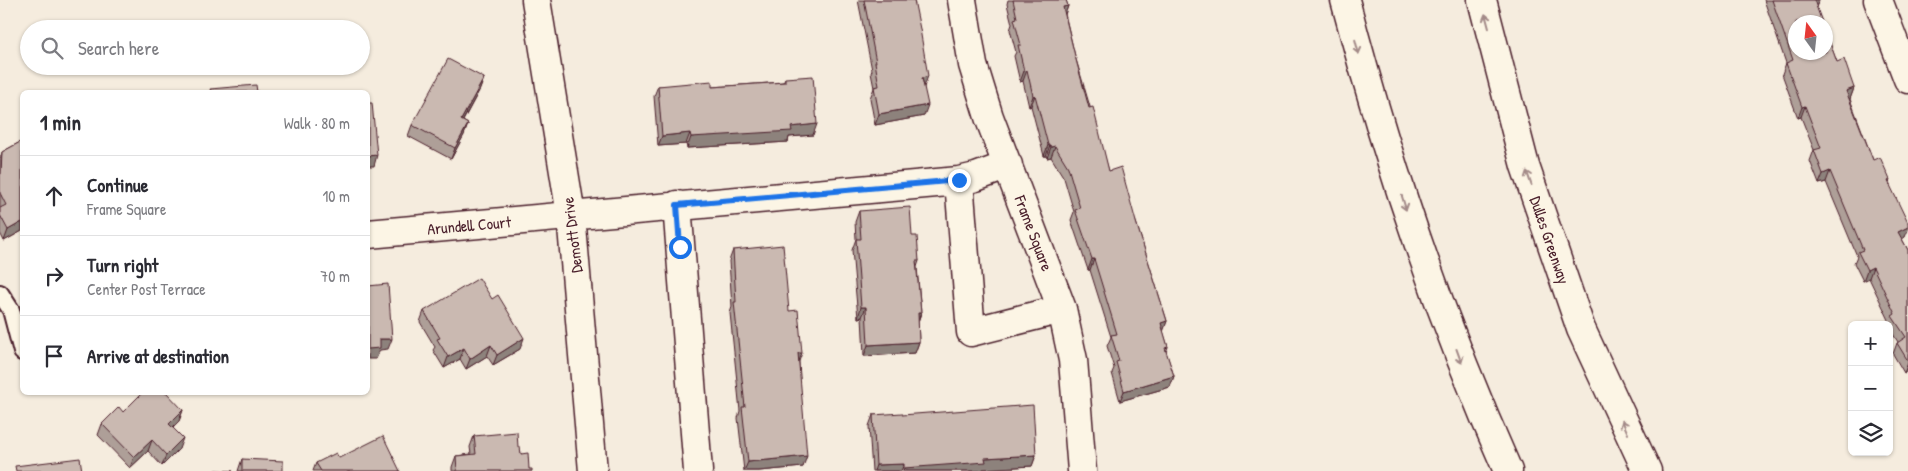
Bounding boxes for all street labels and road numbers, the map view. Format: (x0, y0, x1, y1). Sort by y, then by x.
street label: Frame Square (1009, 191, 1059, 275)
street label: Dulles Greenway (1525, 193, 1575, 287)
street label: Demott Drive (556, 195, 588, 274)
street label: Arundell Court (426, 210, 512, 240)

